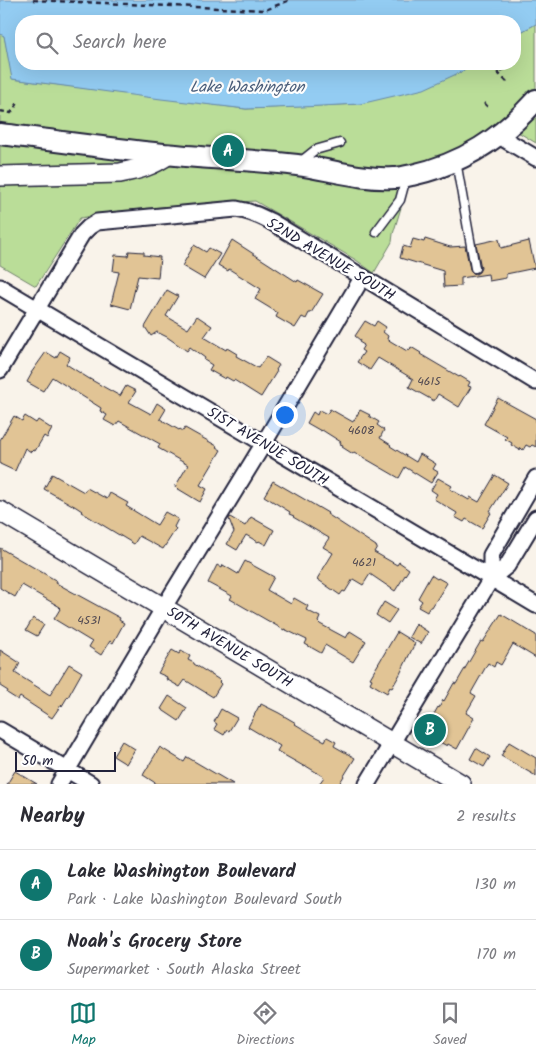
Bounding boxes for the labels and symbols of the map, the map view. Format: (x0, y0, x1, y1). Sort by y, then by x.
water label: Lake Washington (190, 75, 306, 100)
pin: A (212, 132, 244, 170)
street label: 52ND AVENUE SOUTH (261, 212, 400, 308)
house number: 4615 (417, 372, 442, 391)
street label: 51ST AVENUE SOUTH (202, 401, 333, 493)
your location (272, 402, 298, 428)
house number: 4608 (348, 421, 375, 440)
house number: 4621 (352, 553, 376, 572)
street label: 50TH AVENUE SOUTH (162, 601, 297, 695)
house number: 4531 (77, 611, 101, 630)
pin: B (414, 711, 446, 749)
scale bar (15, 749, 116, 772)

